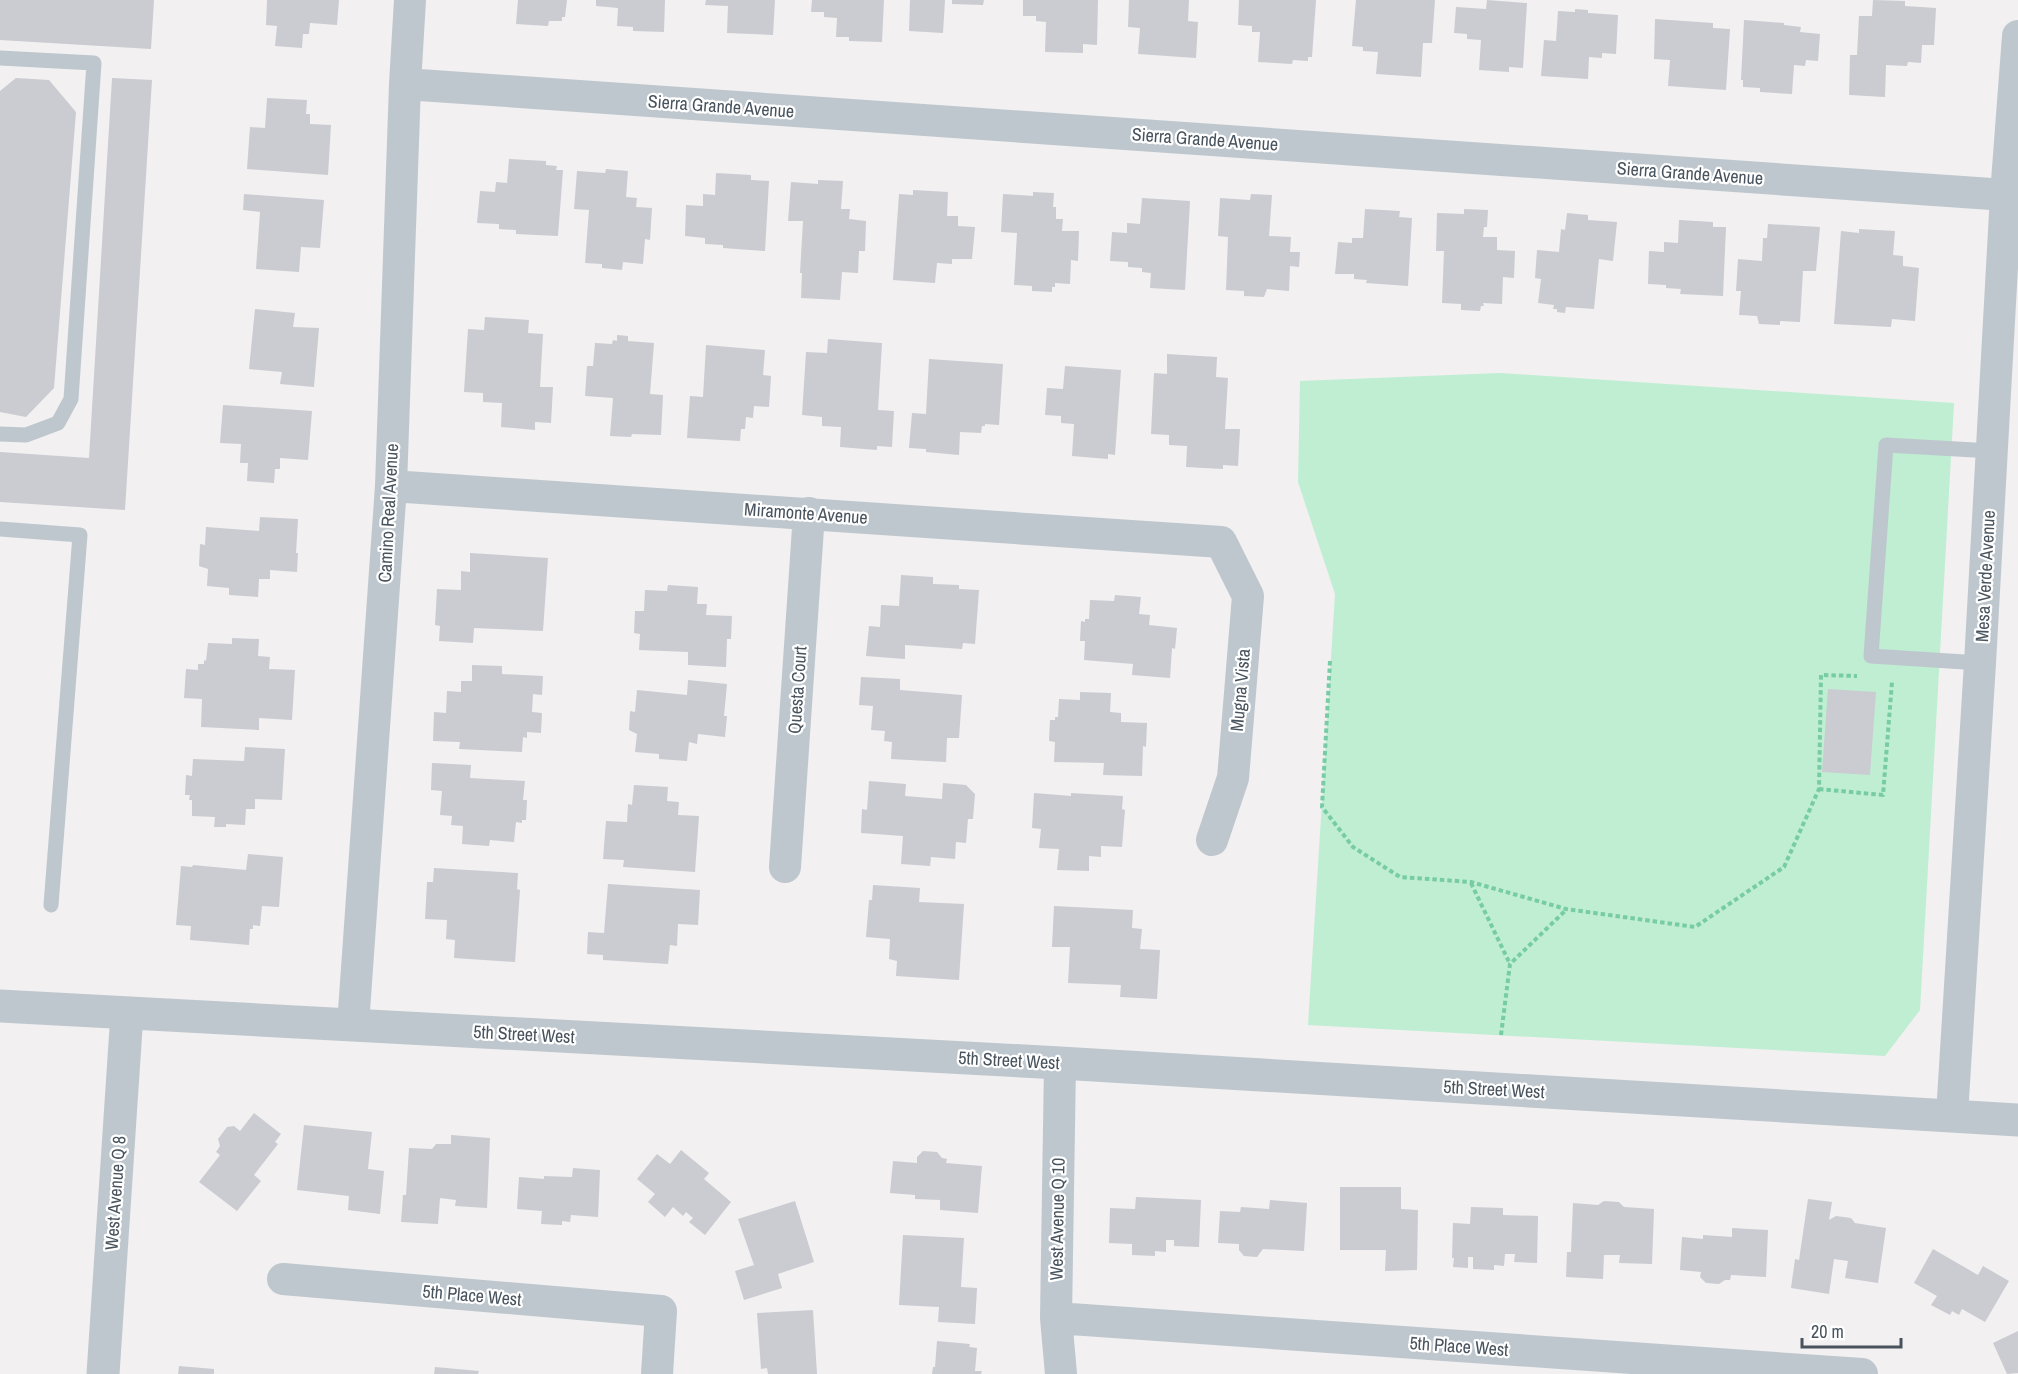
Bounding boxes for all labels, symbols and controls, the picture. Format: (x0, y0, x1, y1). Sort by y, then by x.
street label: Sierra Grande Avenue (647, 88, 795, 124)
street label: Sierra Grande Avenue (1131, 121, 1279, 157)
street label: Sierra Grande Avenue (1616, 155, 1764, 191)
street label: Camino Real Avenue (372, 443, 404, 583)
street label: Miramonte Avenue (743, 496, 869, 530)
street label: Mesa Verde Avenue (1969, 509, 2001, 643)
street label: Questa Court (781, 645, 813, 735)
street label: Mugna Vista (1224, 648, 1256, 732)
street label: 5th Street West (473, 1019, 575, 1049)
street label: 5th Street West (958, 1045, 1060, 1075)
street label: 5th Street West (1443, 1074, 1545, 1104)
street label: West Avenue Q 8 (99, 1135, 131, 1251)
street label: West Avenue Q 10 (1043, 1157, 1071, 1281)
street label: 5th Place West (422, 1278, 522, 1312)
scale bar (1802, 1311, 1901, 1349)
text: 20 m (1811, 1319, 1844, 1344)
street label: 5th Place West (1409, 1330, 1509, 1362)

